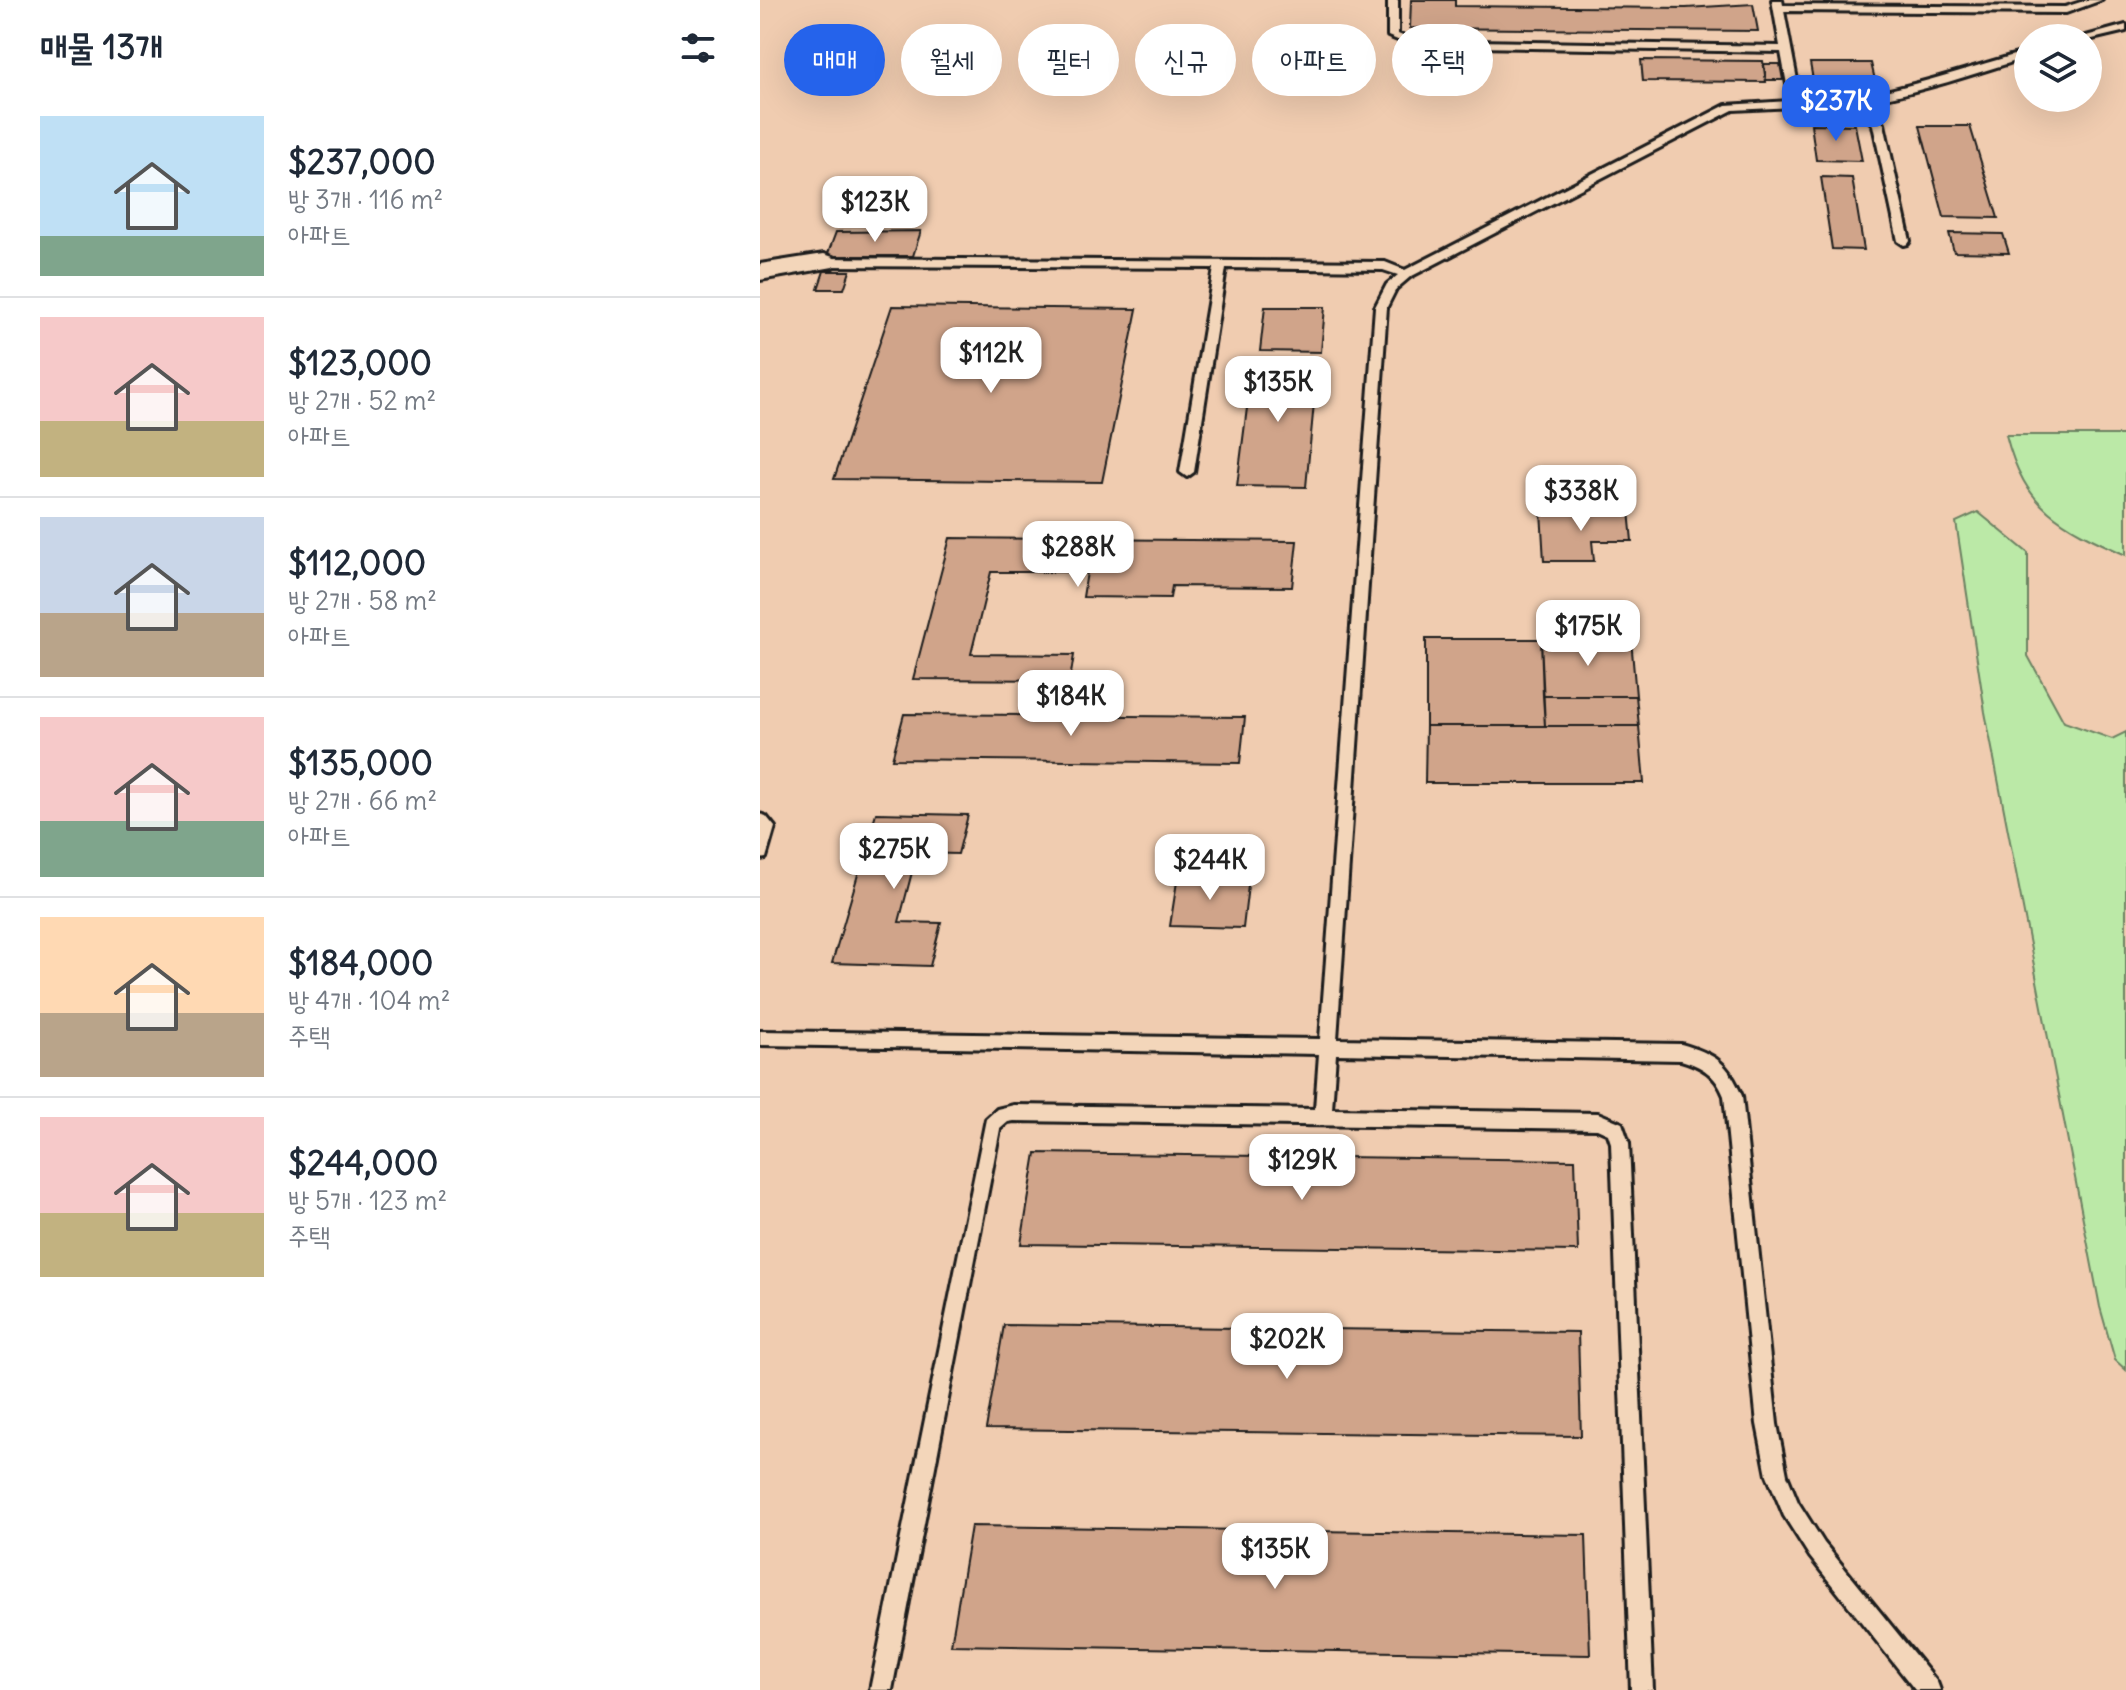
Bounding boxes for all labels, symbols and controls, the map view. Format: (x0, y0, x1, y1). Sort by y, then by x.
chip: 매매 (784, 24, 885, 96)
chip: 월세 (901, 24, 1002, 96)
chip: 필터 (1018, 24, 1119, 96)
chip: 신규 (1135, 24, 1236, 96)
chip: 아파트 (1252, 24, 1376, 96)
chip: 주택 (1392, 24, 1493, 96)
map controls (2014, 24, 2102, 112)
button: layers (2014, 24, 2102, 112)
text: 매물 13개 (40, 25, 163, 68)
icon: filters (676, 26, 720, 70)
pin: $237K (1780, 75, 1892, 143)
text: $237K (1800, 84, 1872, 117)
text: $237,000 (288, 140, 436, 183)
icon: home (104, 148, 200, 244)
pin: $123K (819, 176, 931, 244)
text: 방 3개 · 116 m² (288, 183, 443, 216)
text: $123K (840, 185, 910, 218)
text: 아파트 (288, 218, 351, 251)
pin: $112K (935, 327, 1047, 395)
text: $112K (959, 336, 1023, 369)
text: $123,000 (288, 341, 432, 384)
icon: home (104, 349, 200, 445)
pin: $135K (1222, 356, 1334, 424)
text: $135K (1243, 365, 1313, 398)
text: 방 2개 · 52 m² (288, 384, 436, 417)
text: 아파트 (288, 419, 351, 452)
pin: $338K (1525, 465, 1637, 533)
text: $338K (1544, 474, 1618, 507)
pin: $288K (1022, 521, 1134, 589)
text: $288K (1041, 530, 1115, 563)
text: $112,000 (288, 541, 426, 584)
icon: home (104, 549, 200, 645)
text: 방 2개 · 58 m² (288, 584, 437, 617)
pin: $175K (1532, 600, 1644, 668)
text: $175K (1554, 609, 1622, 642)
text: 아파트 (288, 619, 351, 652)
pin: $184K (1015, 670, 1127, 738)
text: $184K (1036, 679, 1106, 712)
text: $135,000 (288, 741, 433, 784)
icon: home (104, 749, 200, 845)
text: 방 2개 · 66 m² (288, 784, 437, 817)
text: 아파트 (288, 819, 351, 852)
pin: $275K (838, 823, 950, 891)
text: $275K (858, 832, 930, 865)
pin: $244K (1154, 834, 1266, 902)
text: $244K (1173, 843, 1247, 876)
text: $184,000 (288, 941, 433, 984)
icon: home (104, 949, 200, 1045)
text: 방 4개 · 104 m² (288, 984, 450, 1017)
text: 주택 (288, 1019, 330, 1052)
pin: $129K (1246, 1134, 1358, 1202)
text: $244,000 (288, 1141, 438, 1184)
text: $129K (1267, 1143, 1337, 1176)
icon: home (104, 1149, 200, 1245)
text: 방 5개 · 123 m² (288, 1184, 447, 1217)
text: 주택 (288, 1219, 330, 1252)
pin: $202K (1231, 1313, 1343, 1381)
text: $202K (1249, 1322, 1325, 1355)
pin: $135K (1219, 1523, 1331, 1591)
text: $135K (1240, 1532, 1310, 1565)

